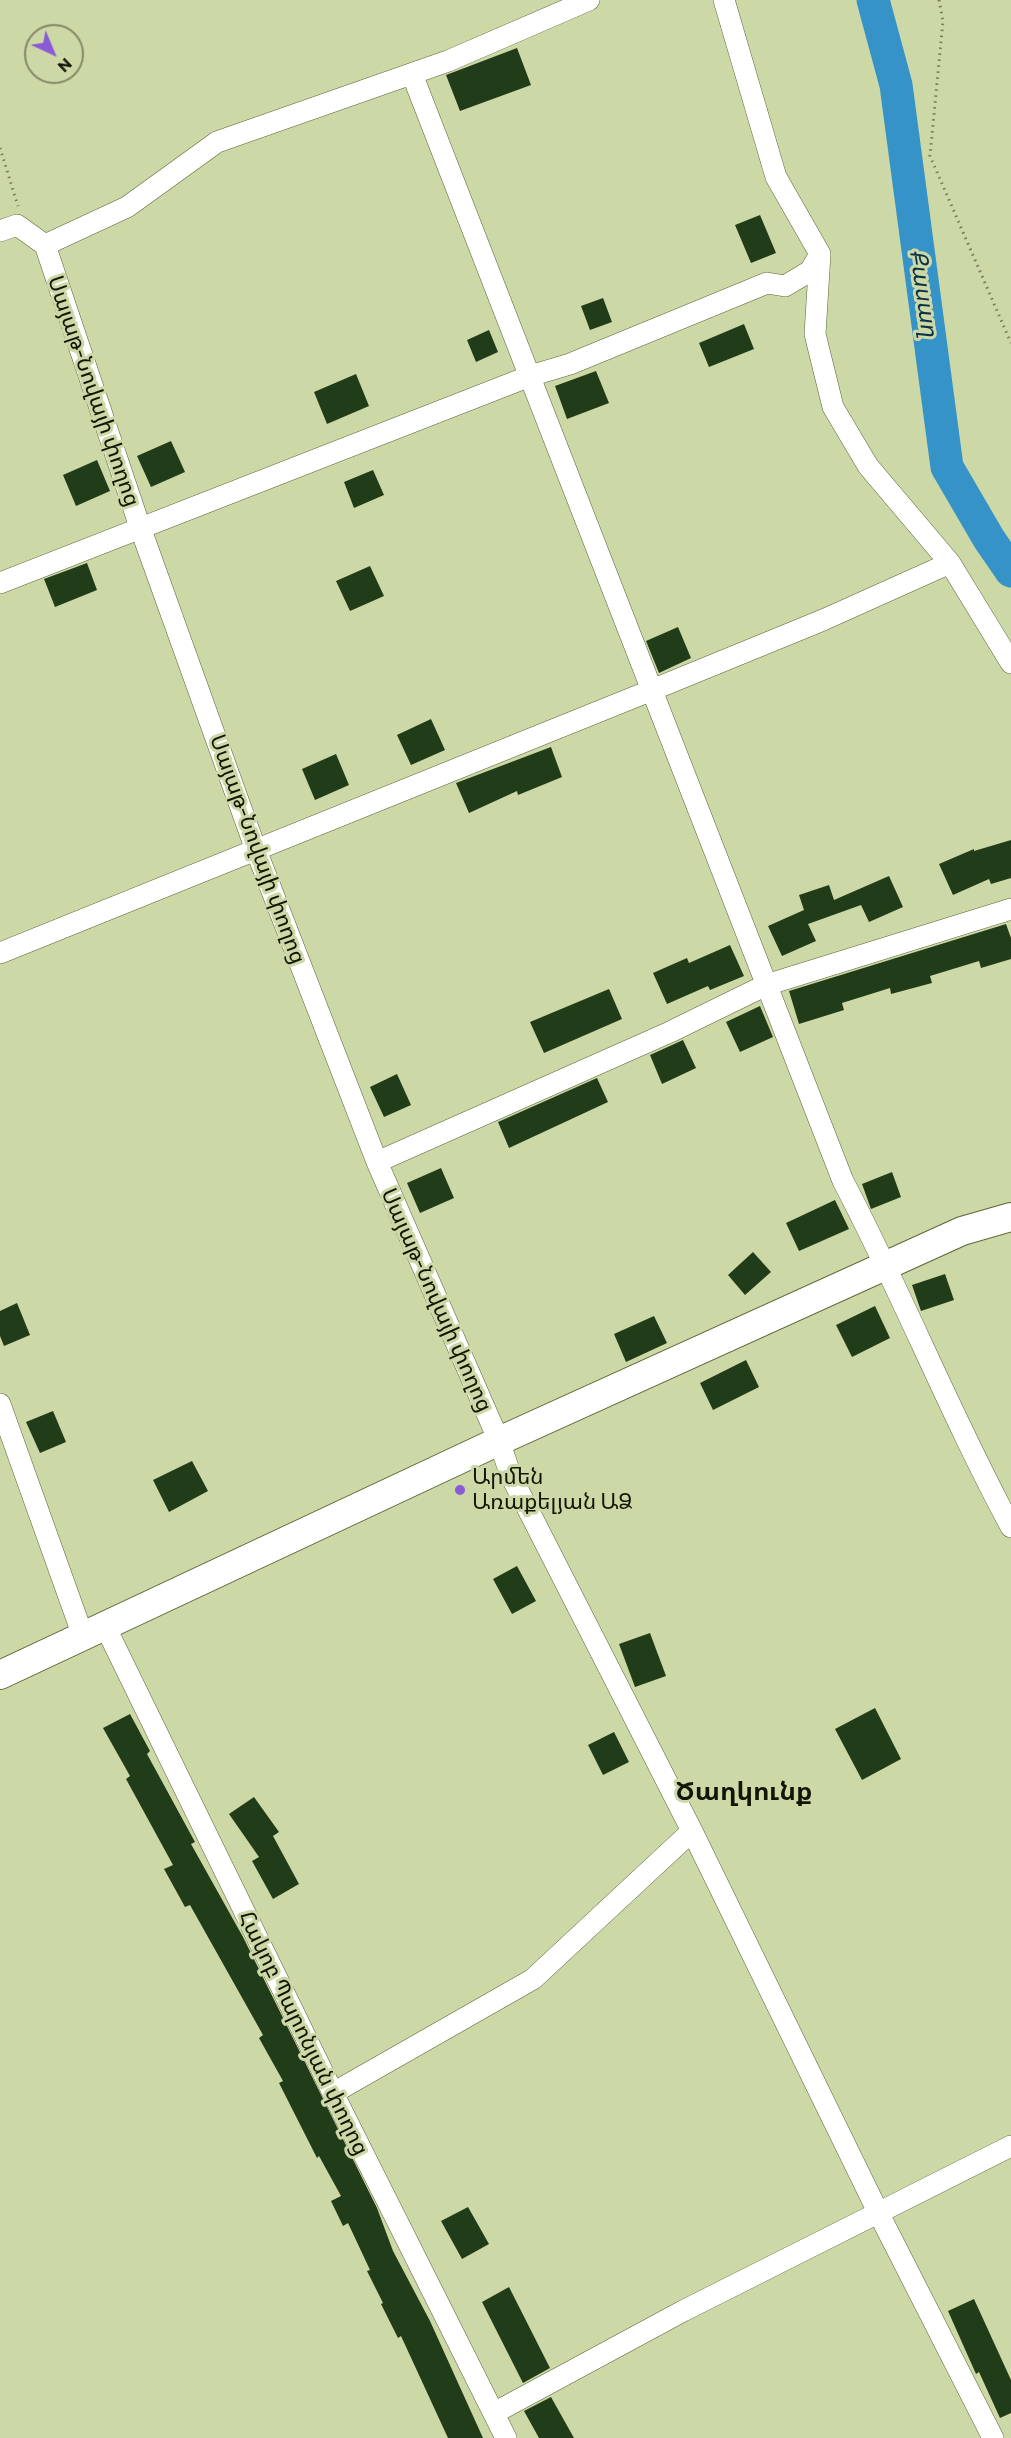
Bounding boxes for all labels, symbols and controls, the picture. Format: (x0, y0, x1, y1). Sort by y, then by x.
north arrow (24, 24, 84, 84)
text: N (55, 55, 76, 77)
water label: Քասաղ (904, 248, 944, 338)
street label: Սայաթ-Նովայի փողոց (42, 272, 146, 510)
street label: Սայաթ-Նովայի փողոց (204, 731, 312, 967)
street label: Սայաթ-Նովայի փողոց (376, 1184, 498, 1416)
place label: Արմեն Առաքելյան ԱՁ (472, 1464, 633, 1516)
marker: Արմեն Առաքելյան ԱՁ (453, 1483, 467, 1497)
district label: Ծաղկունք (676, 1775, 812, 1807)
street label: Հակոբ Պարոնյան փողոց (233, 1907, 375, 2159)

